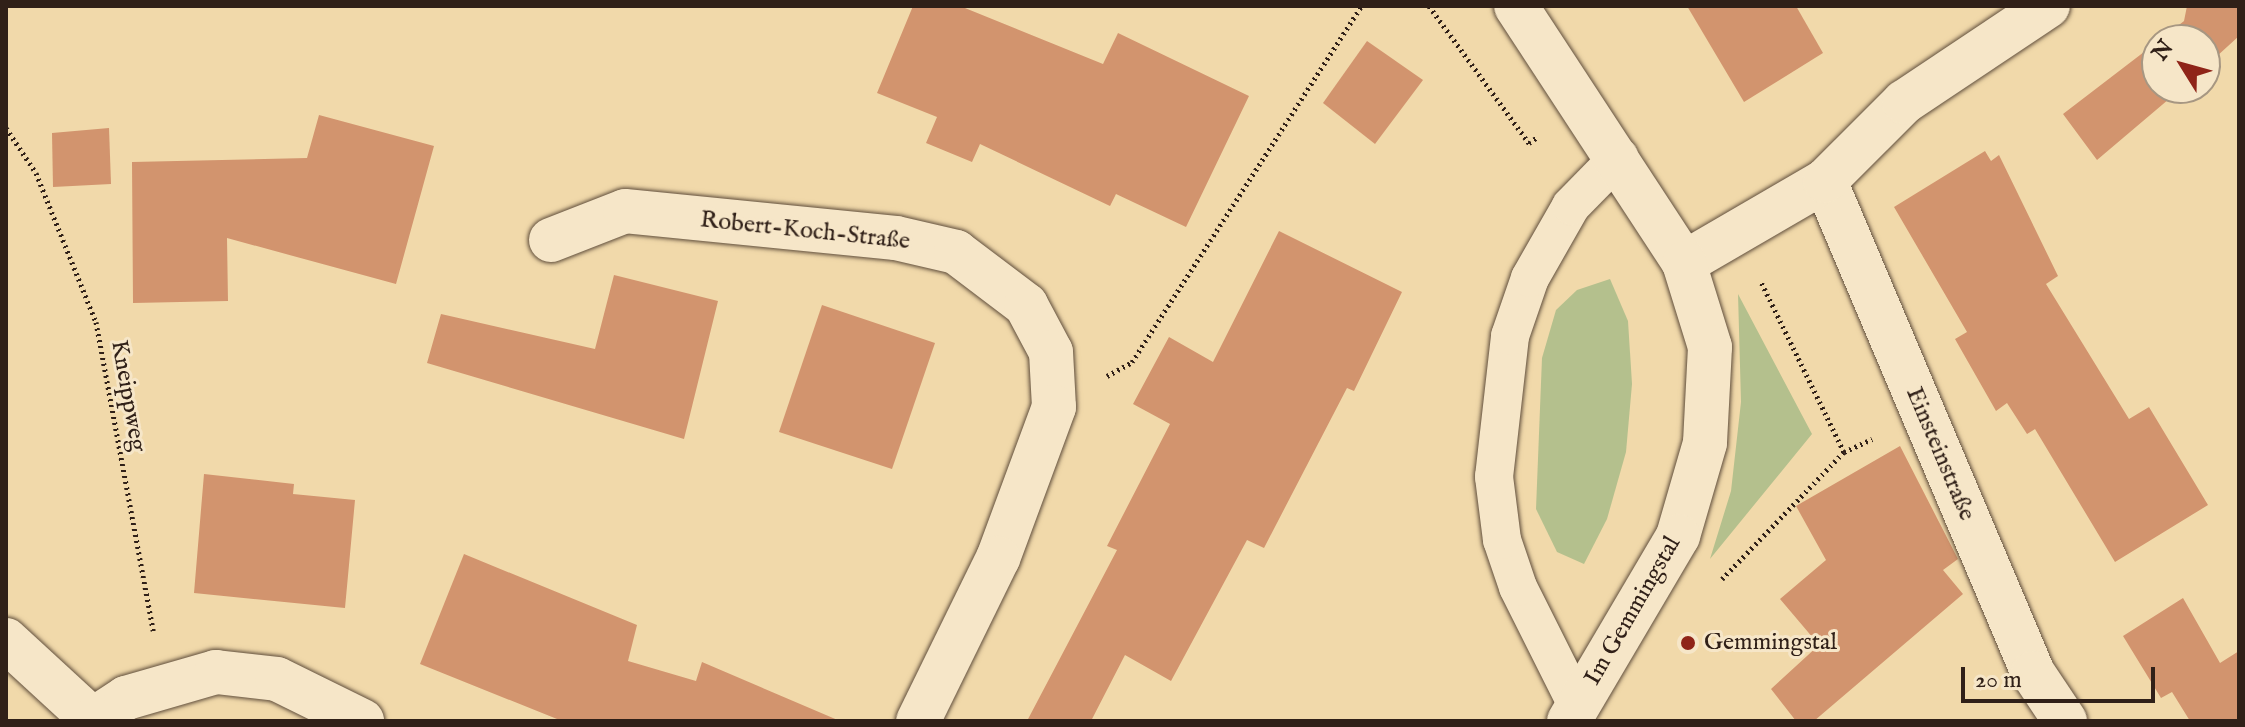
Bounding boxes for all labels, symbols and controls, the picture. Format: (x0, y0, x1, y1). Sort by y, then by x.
north arrow (2141, 24, 2221, 104)
text: N (2147, 35, 2180, 67)
street label: Robert-Koch-Straße (699, 206, 911, 256)
street label: Kneippweg (104, 338, 152, 454)
street label: Einsteinstraße (1899, 383, 1981, 525)
street label: Im Gemmingstal (1579, 531, 1687, 691)
place label: Gemmingstal (1704, 629, 1837, 657)
marker: Gemmingstal (1679, 634, 1697, 652)
scale bar (1965, 651, 2159, 701)
text: 20 m (1975, 665, 2022, 696)

